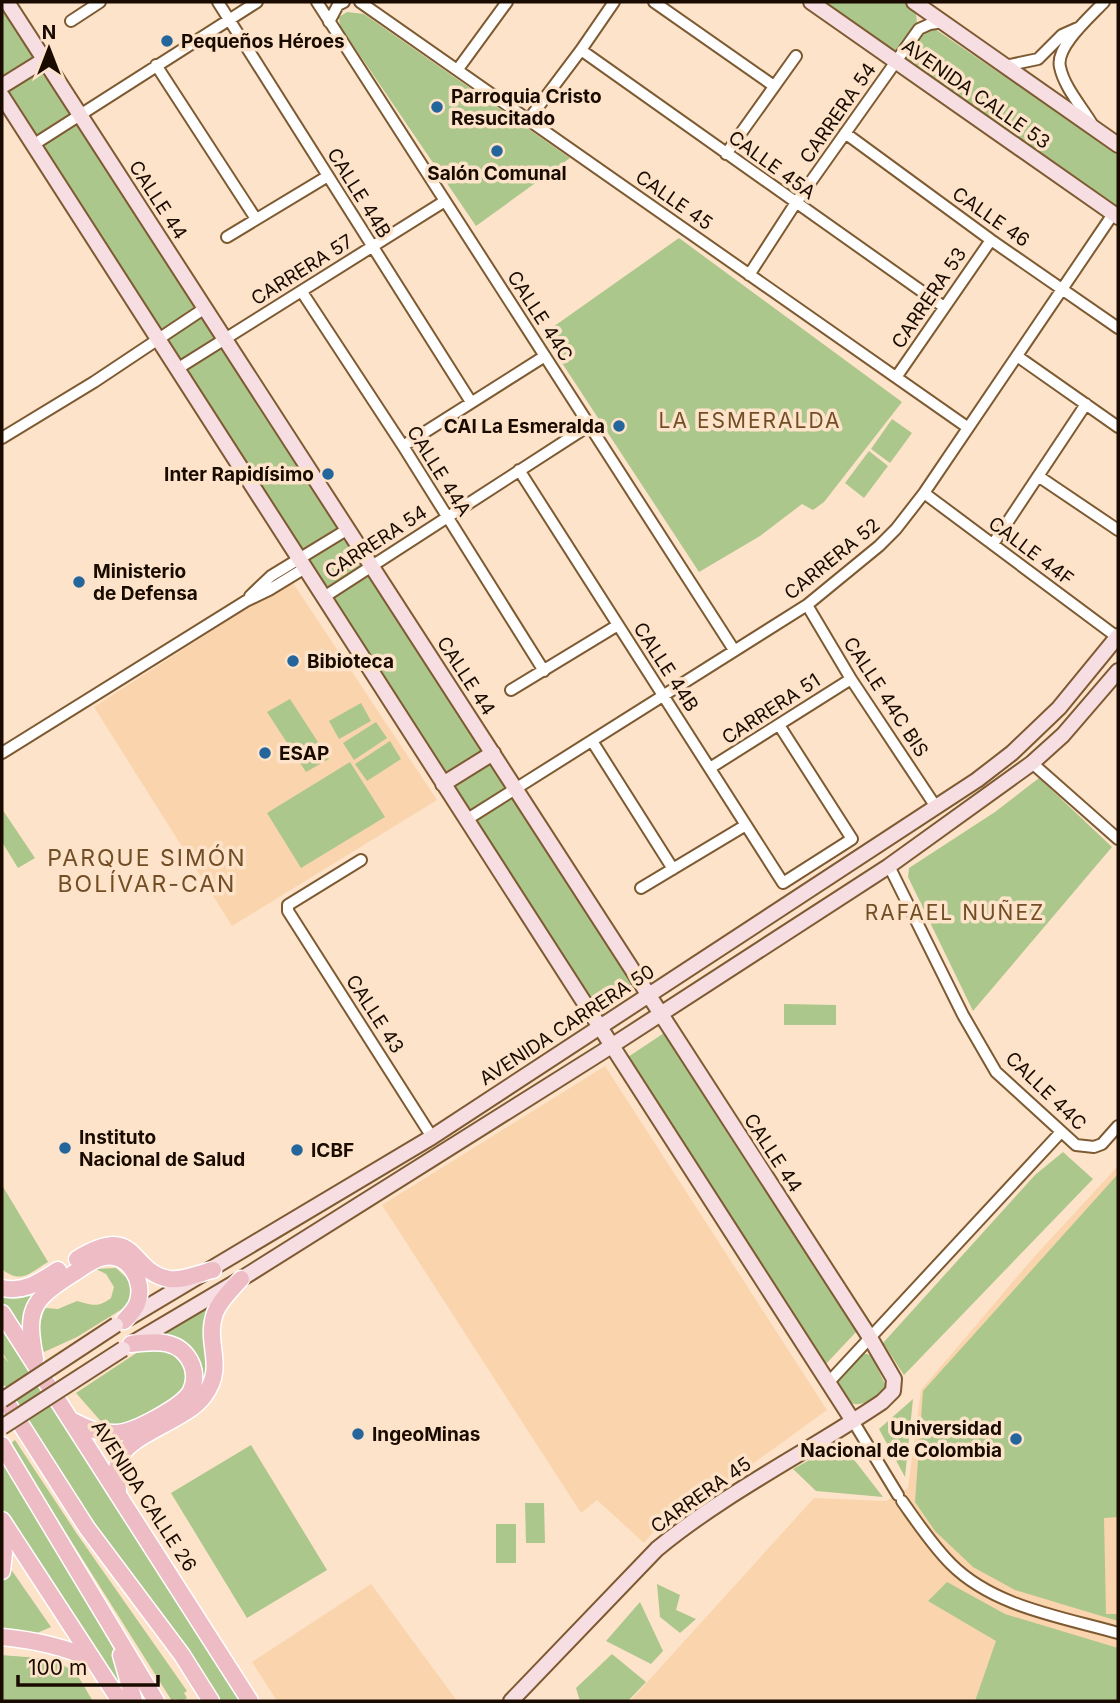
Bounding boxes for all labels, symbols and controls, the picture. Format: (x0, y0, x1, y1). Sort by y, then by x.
north arrow (14, 14, 84, 84)
text: N (42, 21, 56, 44)
place label: Pequeños Héroes (181, 30, 345, 53)
marker: Pequeños Héroes (159, 33, 175, 49)
street label: AVENIDA CALLE 53 (898, 34, 1054, 154)
street label: CARRERA 54 (795, 58, 881, 168)
place label: Parroquia Cristo Resucitado (451, 85, 602, 130)
marker: Parroquia Cristo Resucitado (429, 99, 445, 115)
street label: CALLE 45A (724, 126, 820, 204)
marker: Salón Comunal (489, 143, 505, 159)
street label: CALLE 44B (322, 144, 396, 242)
street label: CALLE 44 (124, 156, 192, 244)
place label: Salón Comunal (427, 162, 567, 185)
street label: CALLE 45 (631, 165, 717, 235)
street label: CALLE 46 (948, 182, 1034, 252)
street label: CARRERA 57 (247, 230, 357, 310)
street label: CARRERA 53 (887, 243, 971, 353)
street label: CALLE 44C (502, 266, 578, 366)
district label: LA ESMERALDA (659, 408, 841, 433)
place label: CAI La Esmeralda (444, 415, 605, 438)
marker: CAI La Esmeralda (611, 418, 627, 434)
street label: CALLE 44A (402, 421, 476, 521)
place label: Inter Rapidísimo (164, 463, 314, 486)
marker: Inter Rapidísimo (320, 466, 336, 482)
street label: CARRERA 54 (321, 500, 431, 584)
street label: CALLE 44F (984, 512, 1078, 590)
street label: CARRERA 52 (780, 513, 884, 605)
place label: Ministerio de Defensa (93, 560, 198, 605)
marker: Ministerio de Defensa (71, 574, 87, 590)
street label: CALLE 44B (629, 618, 703, 716)
street label: CALLE 44 (432, 632, 500, 720)
street label: CALLE 44C BIS (839, 633, 933, 761)
place label: Bibioteca (307, 650, 394, 673)
marker: Bibioteca (285, 653, 301, 669)
street label: CARRERA 51 (718, 669, 824, 749)
place label: ESAP (279, 742, 329, 765)
marker: ESAP (257, 745, 273, 761)
district label: PARQUE SIMÓN BOLÍVAR-CAN (47, 844, 247, 898)
district label: RAFAEL NUÑEZ (865, 899, 1045, 925)
street label: AVENIDA CARRERA 50 (475, 960, 659, 1090)
street label: CALLE 43 (341, 970, 409, 1058)
street label: CALLE 44C (1001, 1047, 1091, 1135)
street label: CALLE 44 (739, 1109, 807, 1197)
place label: Instituto Nacional de Salud (79, 1126, 245, 1171)
place label: ICBF (311, 1139, 354, 1162)
marker: Instituto Nacional de Salud (57, 1140, 73, 1156)
marker: ICBF (289, 1142, 305, 1158)
street label: AVENIDA CALLE 26 (87, 1416, 201, 1576)
place label: Universidad Nacional de Colombia (800, 1417, 1002, 1462)
place label: IngeoMinas (372, 1423, 481, 1446)
marker: IngeoMinas (350, 1426, 366, 1442)
marker: Universidad Nacional de Colombia (1008, 1431, 1024, 1447)
street label: CARRERA 45 (646, 1452, 756, 1538)
scale bar (18, 1644, 158, 1688)
text: 100 m (28, 1655, 87, 1680)

